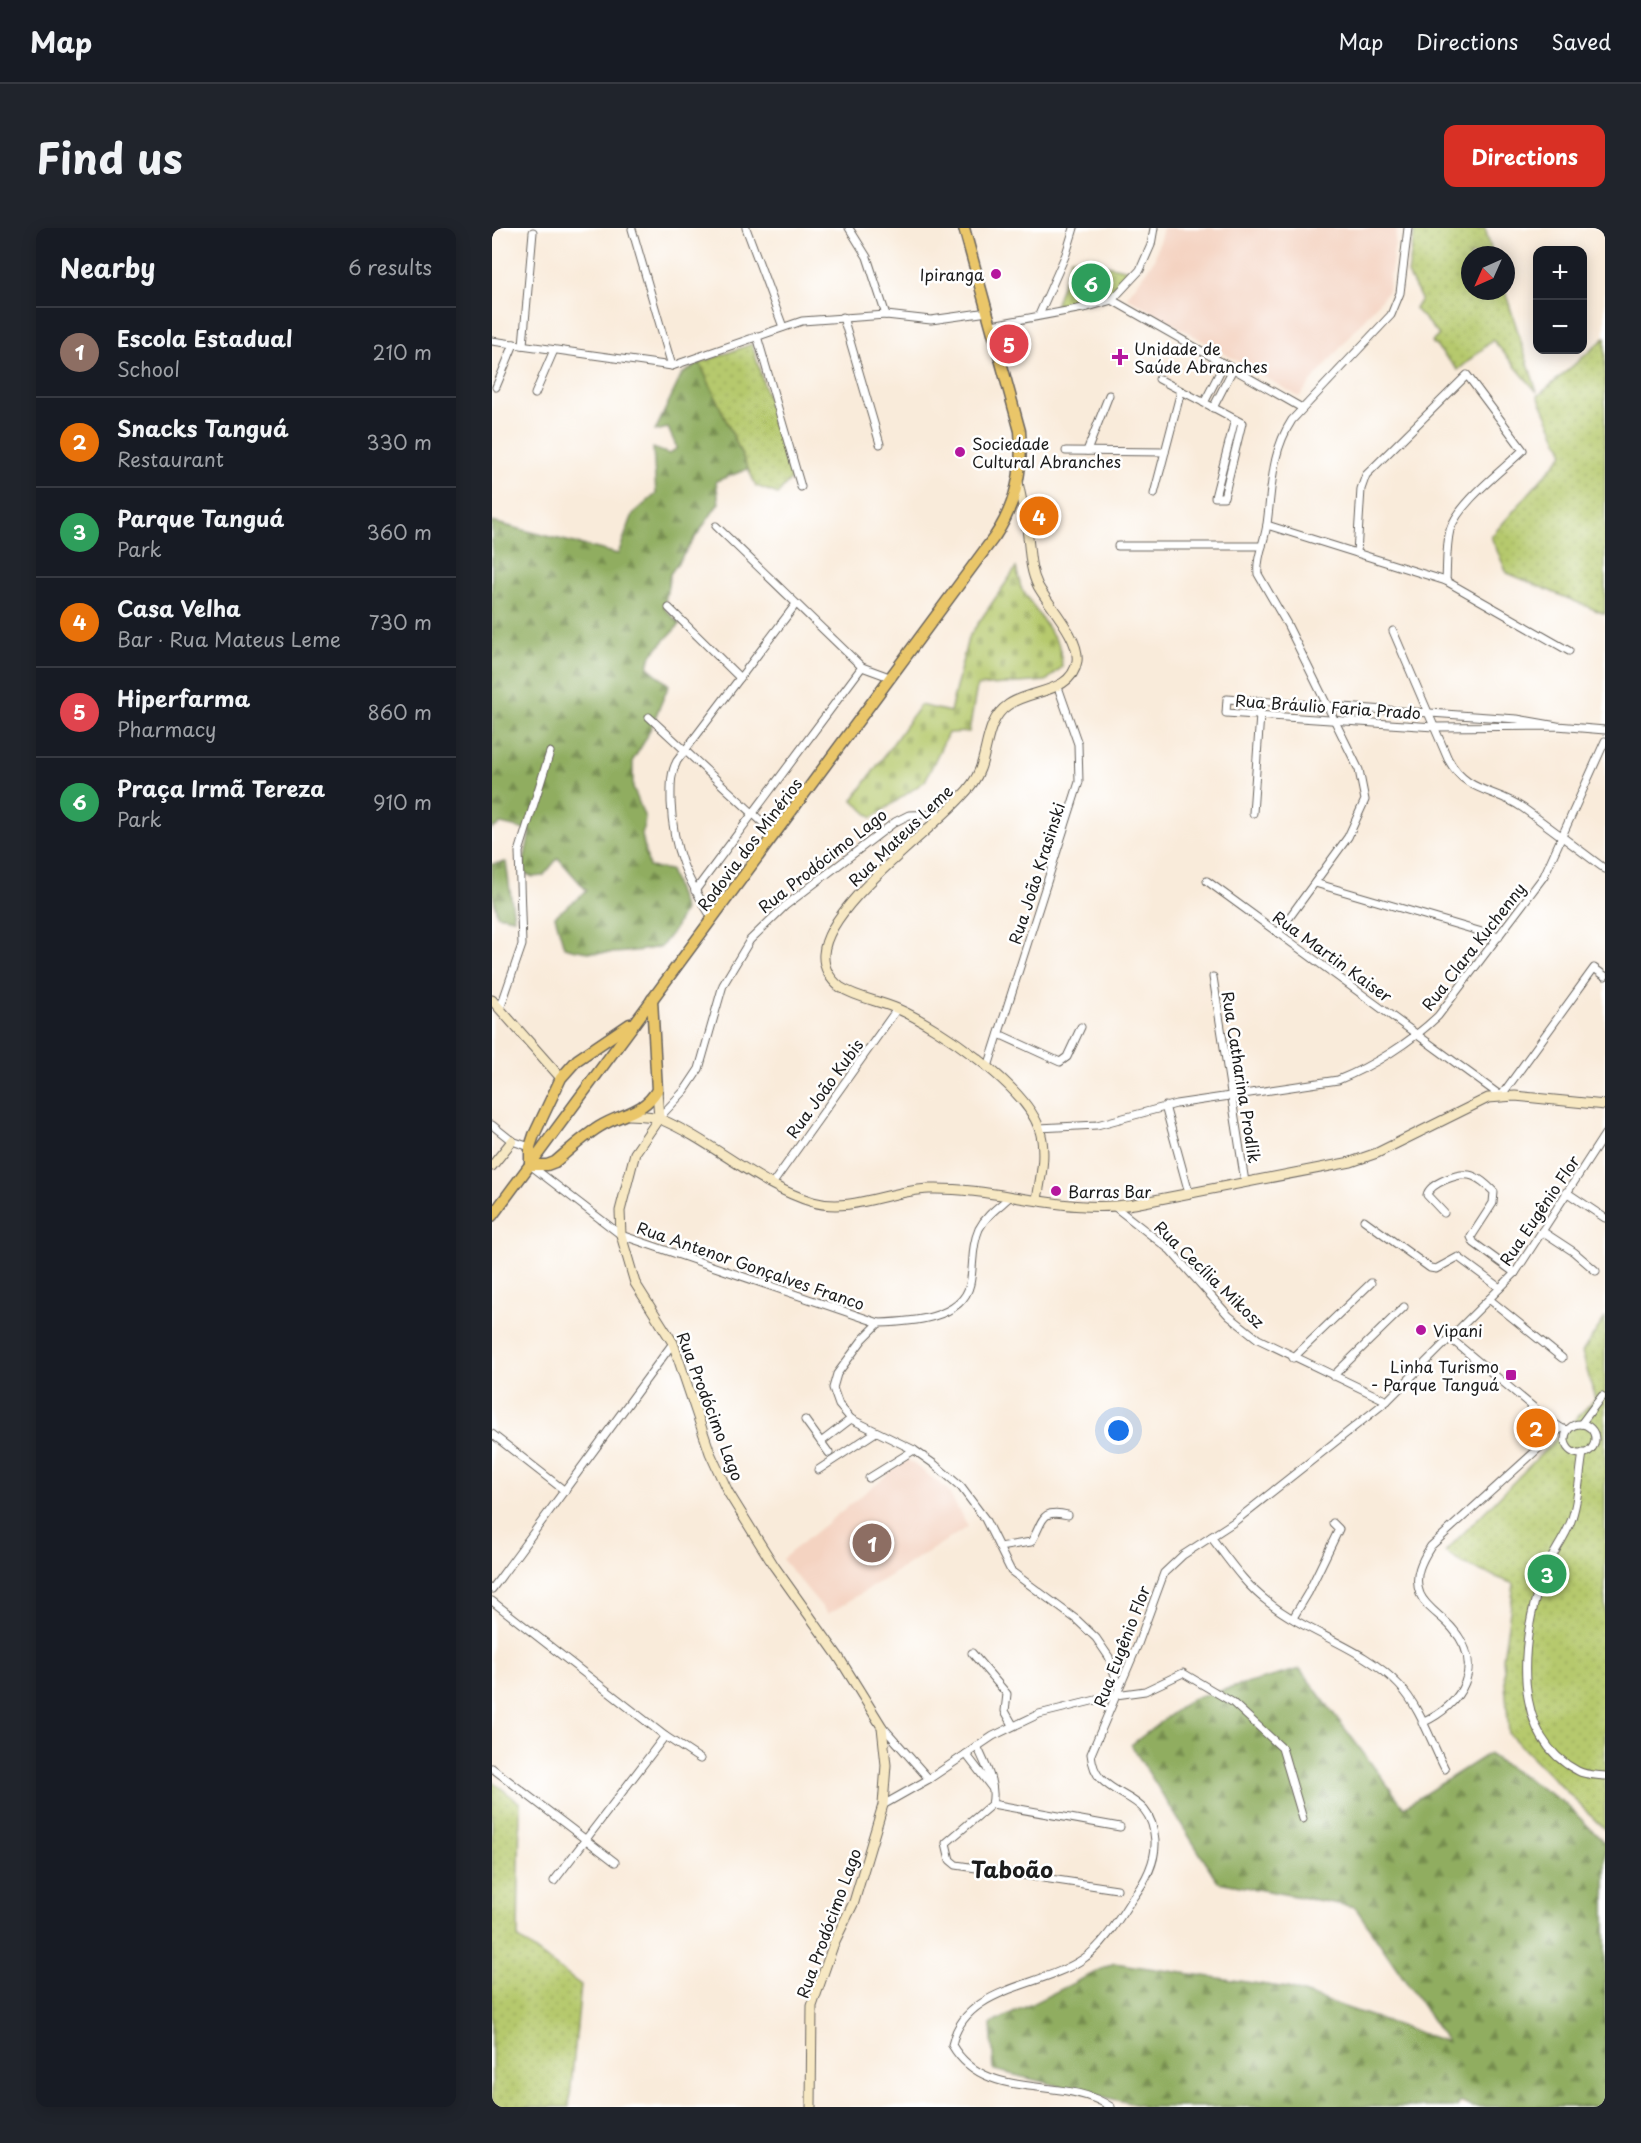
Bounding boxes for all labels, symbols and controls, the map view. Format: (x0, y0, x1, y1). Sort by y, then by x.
text: Map (30, 20, 92, 63)
text: Map (1338, 25, 1383, 57)
text: Directions (1416, 25, 1518, 57)
text: Saved (1551, 25, 1611, 57)
text: Find us (36, 125, 183, 188)
button: Directions (1444, 125, 1605, 187)
north arrow (1461, 246, 1515, 300)
map controls (1533, 246, 1587, 354)
button: + (1533, 246, 1587, 300)
text: Nearby (60, 248, 155, 287)
text: 6 results (348, 252, 432, 282)
pin: 6 (1072, 260, 1110, 306)
place label: Ipiranga (920, 262, 984, 286)
marker: Ipiranga (989, 267, 1003, 281)
button: − (1533, 300, 1587, 354)
text: Escola Estadual (117, 321, 292, 354)
pin: 5 (990, 322, 1028, 366)
place label: Unidade de Saúde Abranches (1134, 336, 1268, 378)
text: 1 (75, 337, 84, 367)
text: 210 m (373, 337, 432, 367)
marker: Unidade de Saúde Abranches (1111, 348, 1129, 366)
text: School (117, 354, 180, 384)
text: Snacks Tanguá (117, 411, 289, 444)
text: 2 (72, 427, 87, 457)
text: 330 m (366, 427, 432, 457)
place label: Sociedade Cultural Abranches (972, 431, 1121, 473)
text: Restaurant (117, 444, 224, 474)
marker: Sociedade Cultural Abranches (953, 445, 967, 459)
pin: 4 (1020, 494, 1058, 538)
text: Parque Tanguá (117, 501, 284, 534)
text: 3 (73, 517, 86, 547)
text: 360 m (366, 517, 432, 547)
text: Park (117, 534, 162, 564)
text: Casa Velha (117, 591, 241, 624)
text: 4 (73, 607, 86, 637)
text: 730 m (369, 607, 432, 637)
text: Bar · Rua Mateus Leme (117, 624, 341, 654)
text: Hiperfarma (117, 681, 250, 714)
street label: Rua Bráulio Faria Prado (1234, 688, 1422, 724)
text: 5 (73, 697, 86, 727)
text: 860 m (367, 697, 432, 727)
text: Pharmacy (117, 714, 217, 744)
text: Praça Irmã Tereza (117, 771, 325, 804)
street label: Rodovia dos Minérios (691, 772, 807, 916)
street label: Rua Mateus Leme (842, 779, 958, 891)
text: 6 (72, 787, 87, 817)
text: 910 m (373, 787, 432, 817)
street label: Rua João Krasinski (1002, 799, 1070, 947)
street label: Rua Prodócimo Lago (752, 802, 892, 918)
text: Park (117, 804, 162, 834)
street label: Rua Clara Kuchenny (1415, 877, 1531, 1015)
street label: Rua Martin Kaiser (1268, 904, 1398, 1008)
street label: Rua Catharina Prodlik (1217, 989, 1267, 1165)
street label: Rua João Kubis (780, 1033, 868, 1143)
street label: Rua Eugênio Flor (1493, 1150, 1585, 1270)
place label: Barras Bar (1068, 1179, 1151, 1203)
marker: Barras Bar (1049, 1184, 1063, 1198)
street label: Rua Antenor Gonçalves Franco (634, 1215, 868, 1315)
street label: Rua Cecília Mikosz (1149, 1215, 1271, 1333)
place label: Vipani (1433, 1318, 1483, 1342)
marker: Vipani (1414, 1323, 1428, 1337)
street label: Rua Prodócimo Lago (672, 1328, 750, 1484)
place label: Linha Turismo - Parque Tanguá (1371, 1354, 1499, 1396)
marker: Linha Turismo - Parque Tanguá (1504, 1368, 1518, 1382)
pin: 2 (1516, 1406, 1556, 1450)
your location (1104, 1416, 1133, 1445)
pin: 1 (852, 1520, 892, 1566)
pin: 3 (1528, 1552, 1566, 1596)
street label: Rua Eugênio Flor (1087, 1581, 1155, 1710)
street label: Rua Prodócimo Lago (790, 1845, 866, 2001)
district label: Taboão (971, 1852, 1053, 1885)

